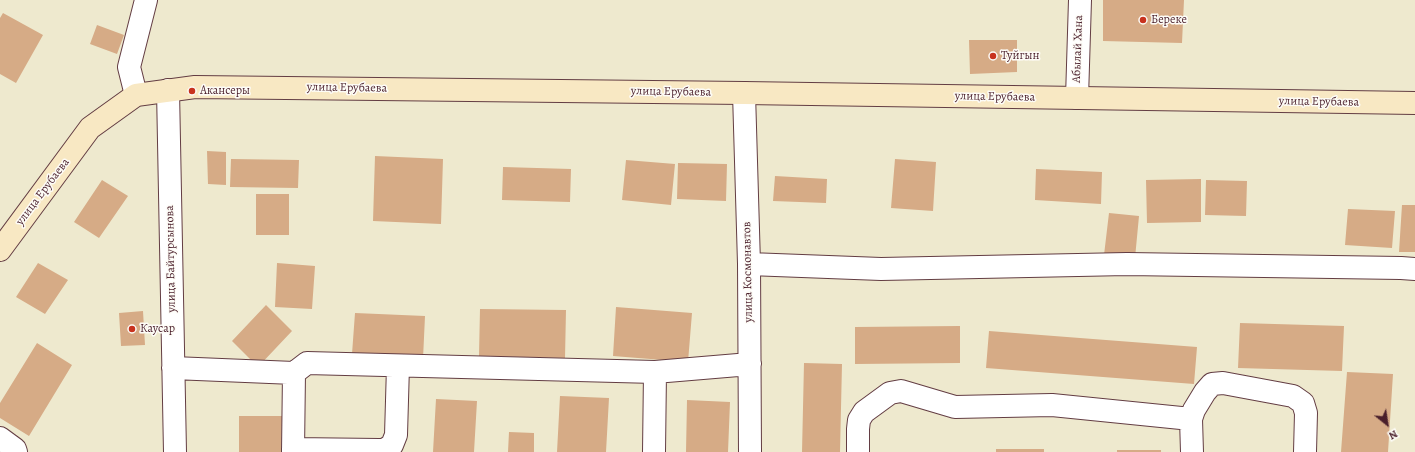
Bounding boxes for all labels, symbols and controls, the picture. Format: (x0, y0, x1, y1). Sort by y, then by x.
place label: Береке (1151, 13, 1187, 27)
street label: Абылай Хана (1070, 15, 1086, 83)
marker: Береке (1138, 15, 1148, 25)
place label: Туйгын (1001, 49, 1039, 63)
marker: Туйгын (988, 51, 998, 61)
street label: улица Ерубаева (307, 80, 387, 96)
place label: Акансеры (200, 84, 250, 98)
street label: улица Ерубаева (631, 84, 711, 100)
marker: Акансеры (187, 86, 197, 96)
street label: улица Ерубаева (955, 89, 1035, 105)
street label: улица Ерубаева (1279, 94, 1359, 110)
street label: улица Ерубаева (13, 156, 73, 228)
street label: улица Байтурсынова (163, 205, 179, 313)
street label: улица Космонавтов (740, 221, 756, 323)
place label: Каусар (140, 322, 175, 336)
marker: Каусар (127, 324, 137, 334)
north arrow (1367, 404, 1407, 444)
text: N (1386, 426, 1400, 443)

